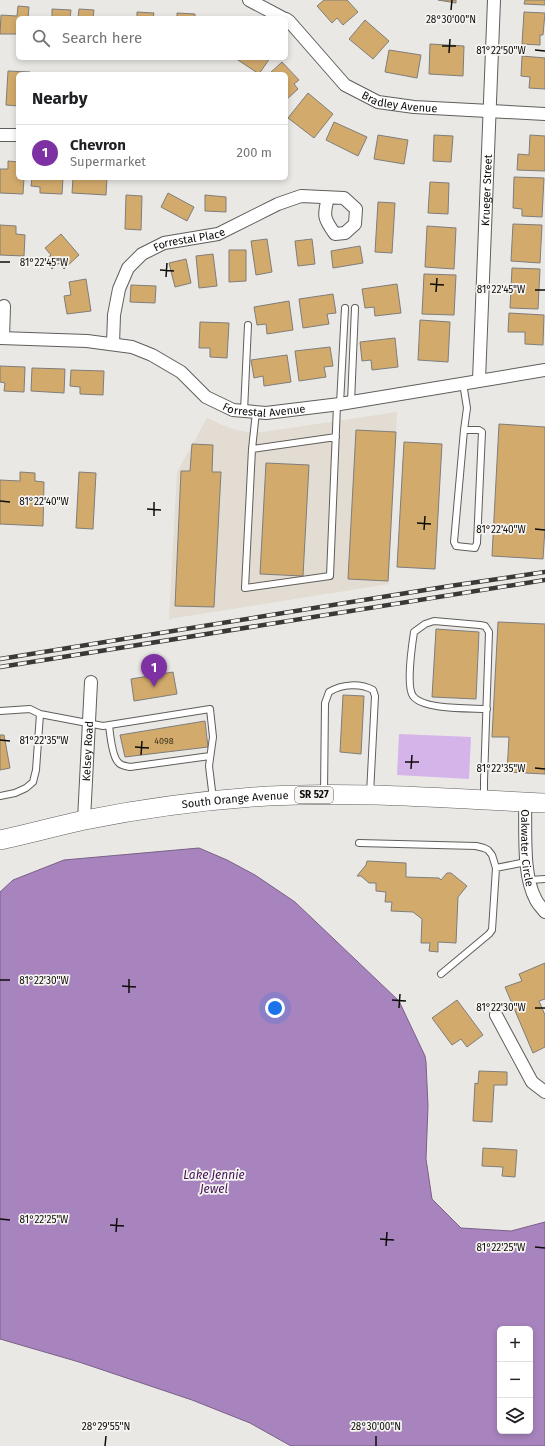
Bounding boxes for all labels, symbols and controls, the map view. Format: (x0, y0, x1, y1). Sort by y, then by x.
text: 28°30'00"N (426, 14, 476, 26)
search box (16, 16, 288, 60)
icon: search (30, 27, 52, 49)
text: Search here (62, 29, 142, 47)
text: 81°22'50"W (476, 45, 527, 57)
text: Nearby (32, 88, 87, 109)
street label: Bradley Avenue (360, 88, 438, 115)
text: Chevron (70, 136, 126, 154)
text: 1 (42, 145, 48, 160)
text: 200 m (236, 145, 272, 160)
text: Supermarket (70, 154, 146, 169)
street label: Krueger Street (479, 154, 494, 226)
street label: Forrestal Place (151, 225, 227, 254)
text: 81°22'45"W (20, 257, 69, 269)
text: 81°22'45"W (477, 284, 526, 296)
street label: Forrestal Avenue (221, 400, 306, 419)
text: 81°22'40"W (19, 496, 69, 508)
text: 81°22'40"W (476, 524, 526, 536)
pin: 1 (141, 654, 167, 687)
street label: Kelsey Road (79, 721, 96, 782)
text: 81°22'35"W (20, 735, 69, 747)
house number: 4098 (154, 736, 174, 746)
text: 81°22'35"W (477, 763, 526, 775)
road number: SR 527 (295, 787, 333, 803)
street label: South Orange Avenue (181, 789, 289, 811)
street label: Oakwater Circle (519, 809, 537, 888)
text: 81°22'30"W (19, 975, 70, 987)
your location (265, 998, 285, 1018)
text: 81°22'30"W (476, 1002, 527, 1014)
water label: Lake Jennie Jewel (183, 1168, 245, 1196)
text: 81°22'25"W (20, 1214, 69, 1226)
text: 81°22'25"W (477, 1242, 526, 1254)
map controls (497, 1326, 533, 1434)
button: + (497, 1326, 533, 1362)
button: − (497, 1362, 533, 1398)
button: layers (497, 1398, 533, 1434)
text: 28°29'55"N (82, 1421, 130, 1433)
text: 28°30'00"N (351, 1421, 401, 1433)

